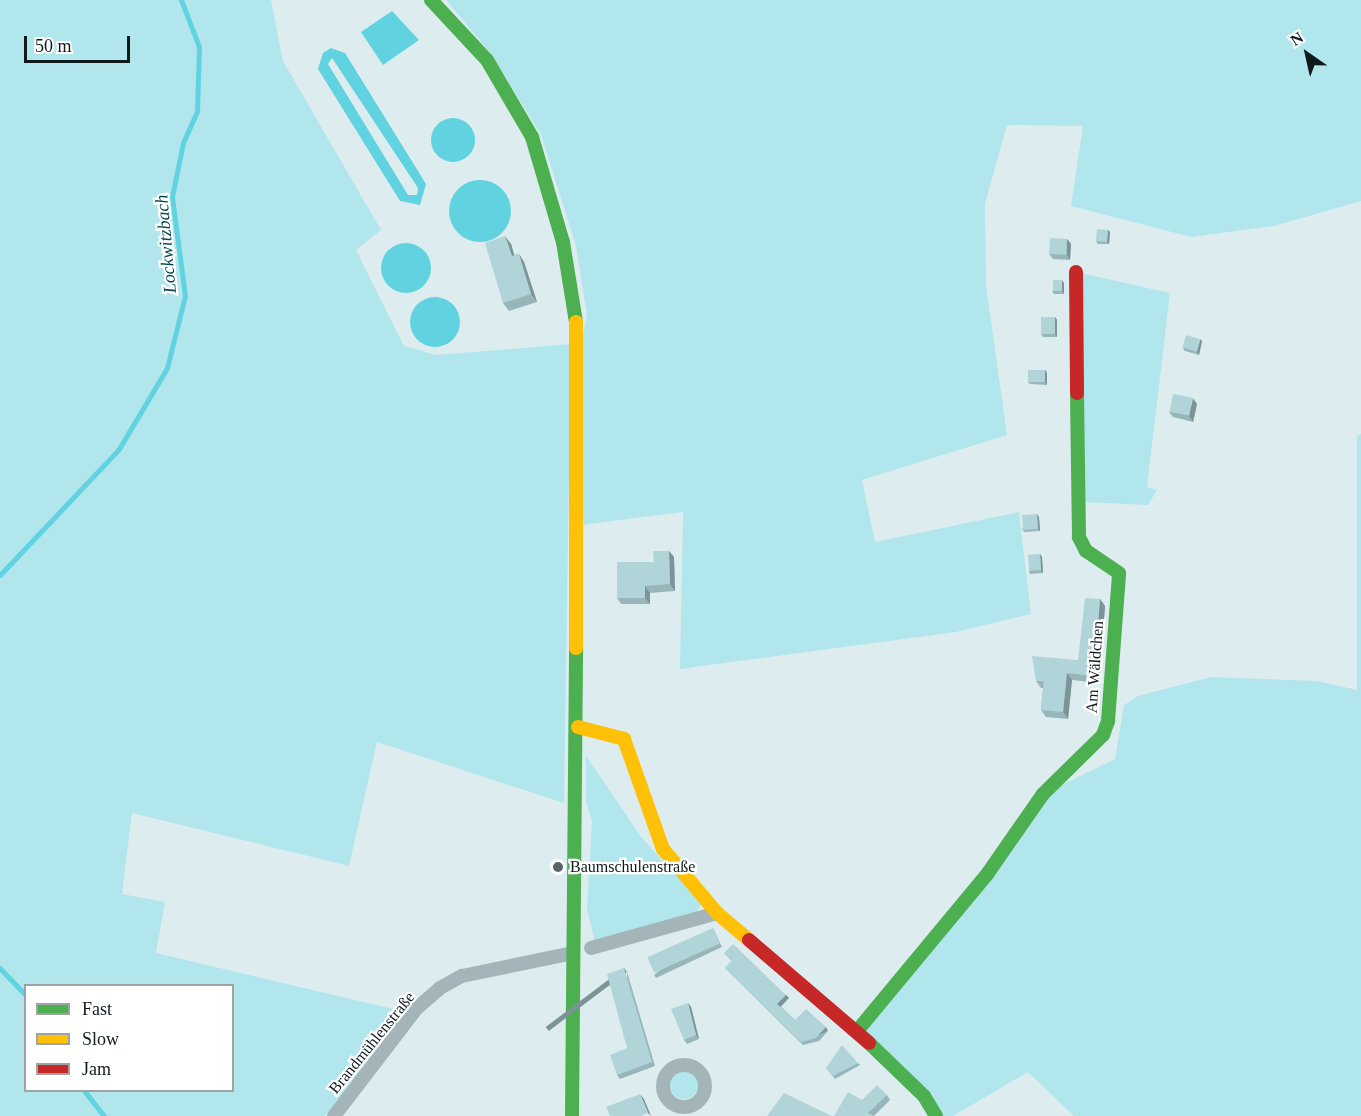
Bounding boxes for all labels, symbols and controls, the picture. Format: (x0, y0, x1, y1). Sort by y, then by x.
scale bar (27, 24, 134, 62)
north arrow (1277, 24, 1337, 84)
text: N (1287, 28, 1306, 49)
text: 50 m (35, 36, 72, 56)
water label: Lockwitzbach (151, 194, 181, 294)
street label: Am Wäldchen (1082, 620, 1108, 714)
place label: Baumschulenstraße (570, 857, 695, 877)
marker: Baumschulenstraße (551, 860, 565, 874)
legend (24, 984, 234, 1092)
street label: Brandmühlenstraße (325, 988, 419, 1098)
text: Fast (82, 999, 112, 1019)
text: Slow (82, 1029, 119, 1049)
text: Jam (82, 1059, 111, 1079)

